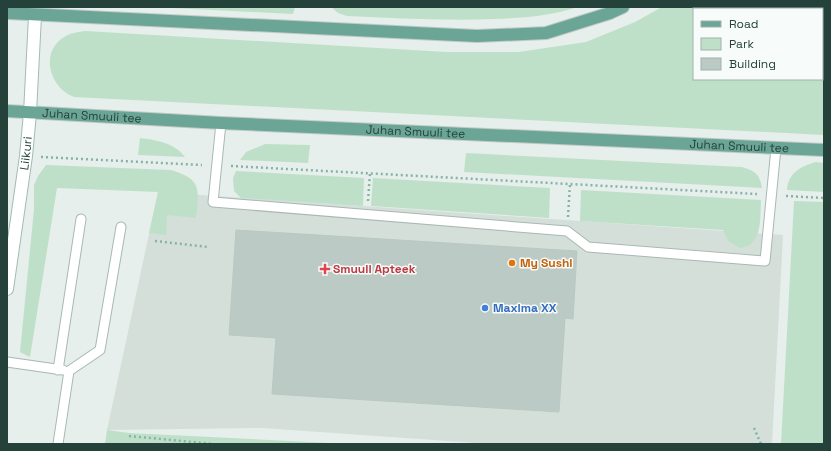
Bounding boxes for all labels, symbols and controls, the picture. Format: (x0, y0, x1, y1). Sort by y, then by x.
legend (693, 8, 823, 80)
text: Road (729, 16, 758, 32)
text: Park (729, 36, 754, 52)
text: Building (729, 56, 776, 72)
street label: Juhan Smuuli tee (42, 105, 142, 127)
street label: Juhan Smuuli tee (365, 121, 466, 142)
street label: Liikuri (16, 136, 36, 171)
street label: Juhan Smuuli tee (689, 136, 789, 156)
place label: My Sushi (520, 255, 573, 271)
marker: My Sushi (507, 258, 517, 268)
place label: Smuuli Apteek (333, 261, 416, 277)
marker: Smuuli Apteek (320, 264, 330, 274)
place label: Maxima XX (493, 300, 557, 316)
marker: Maxima XX (480, 303, 490, 313)

